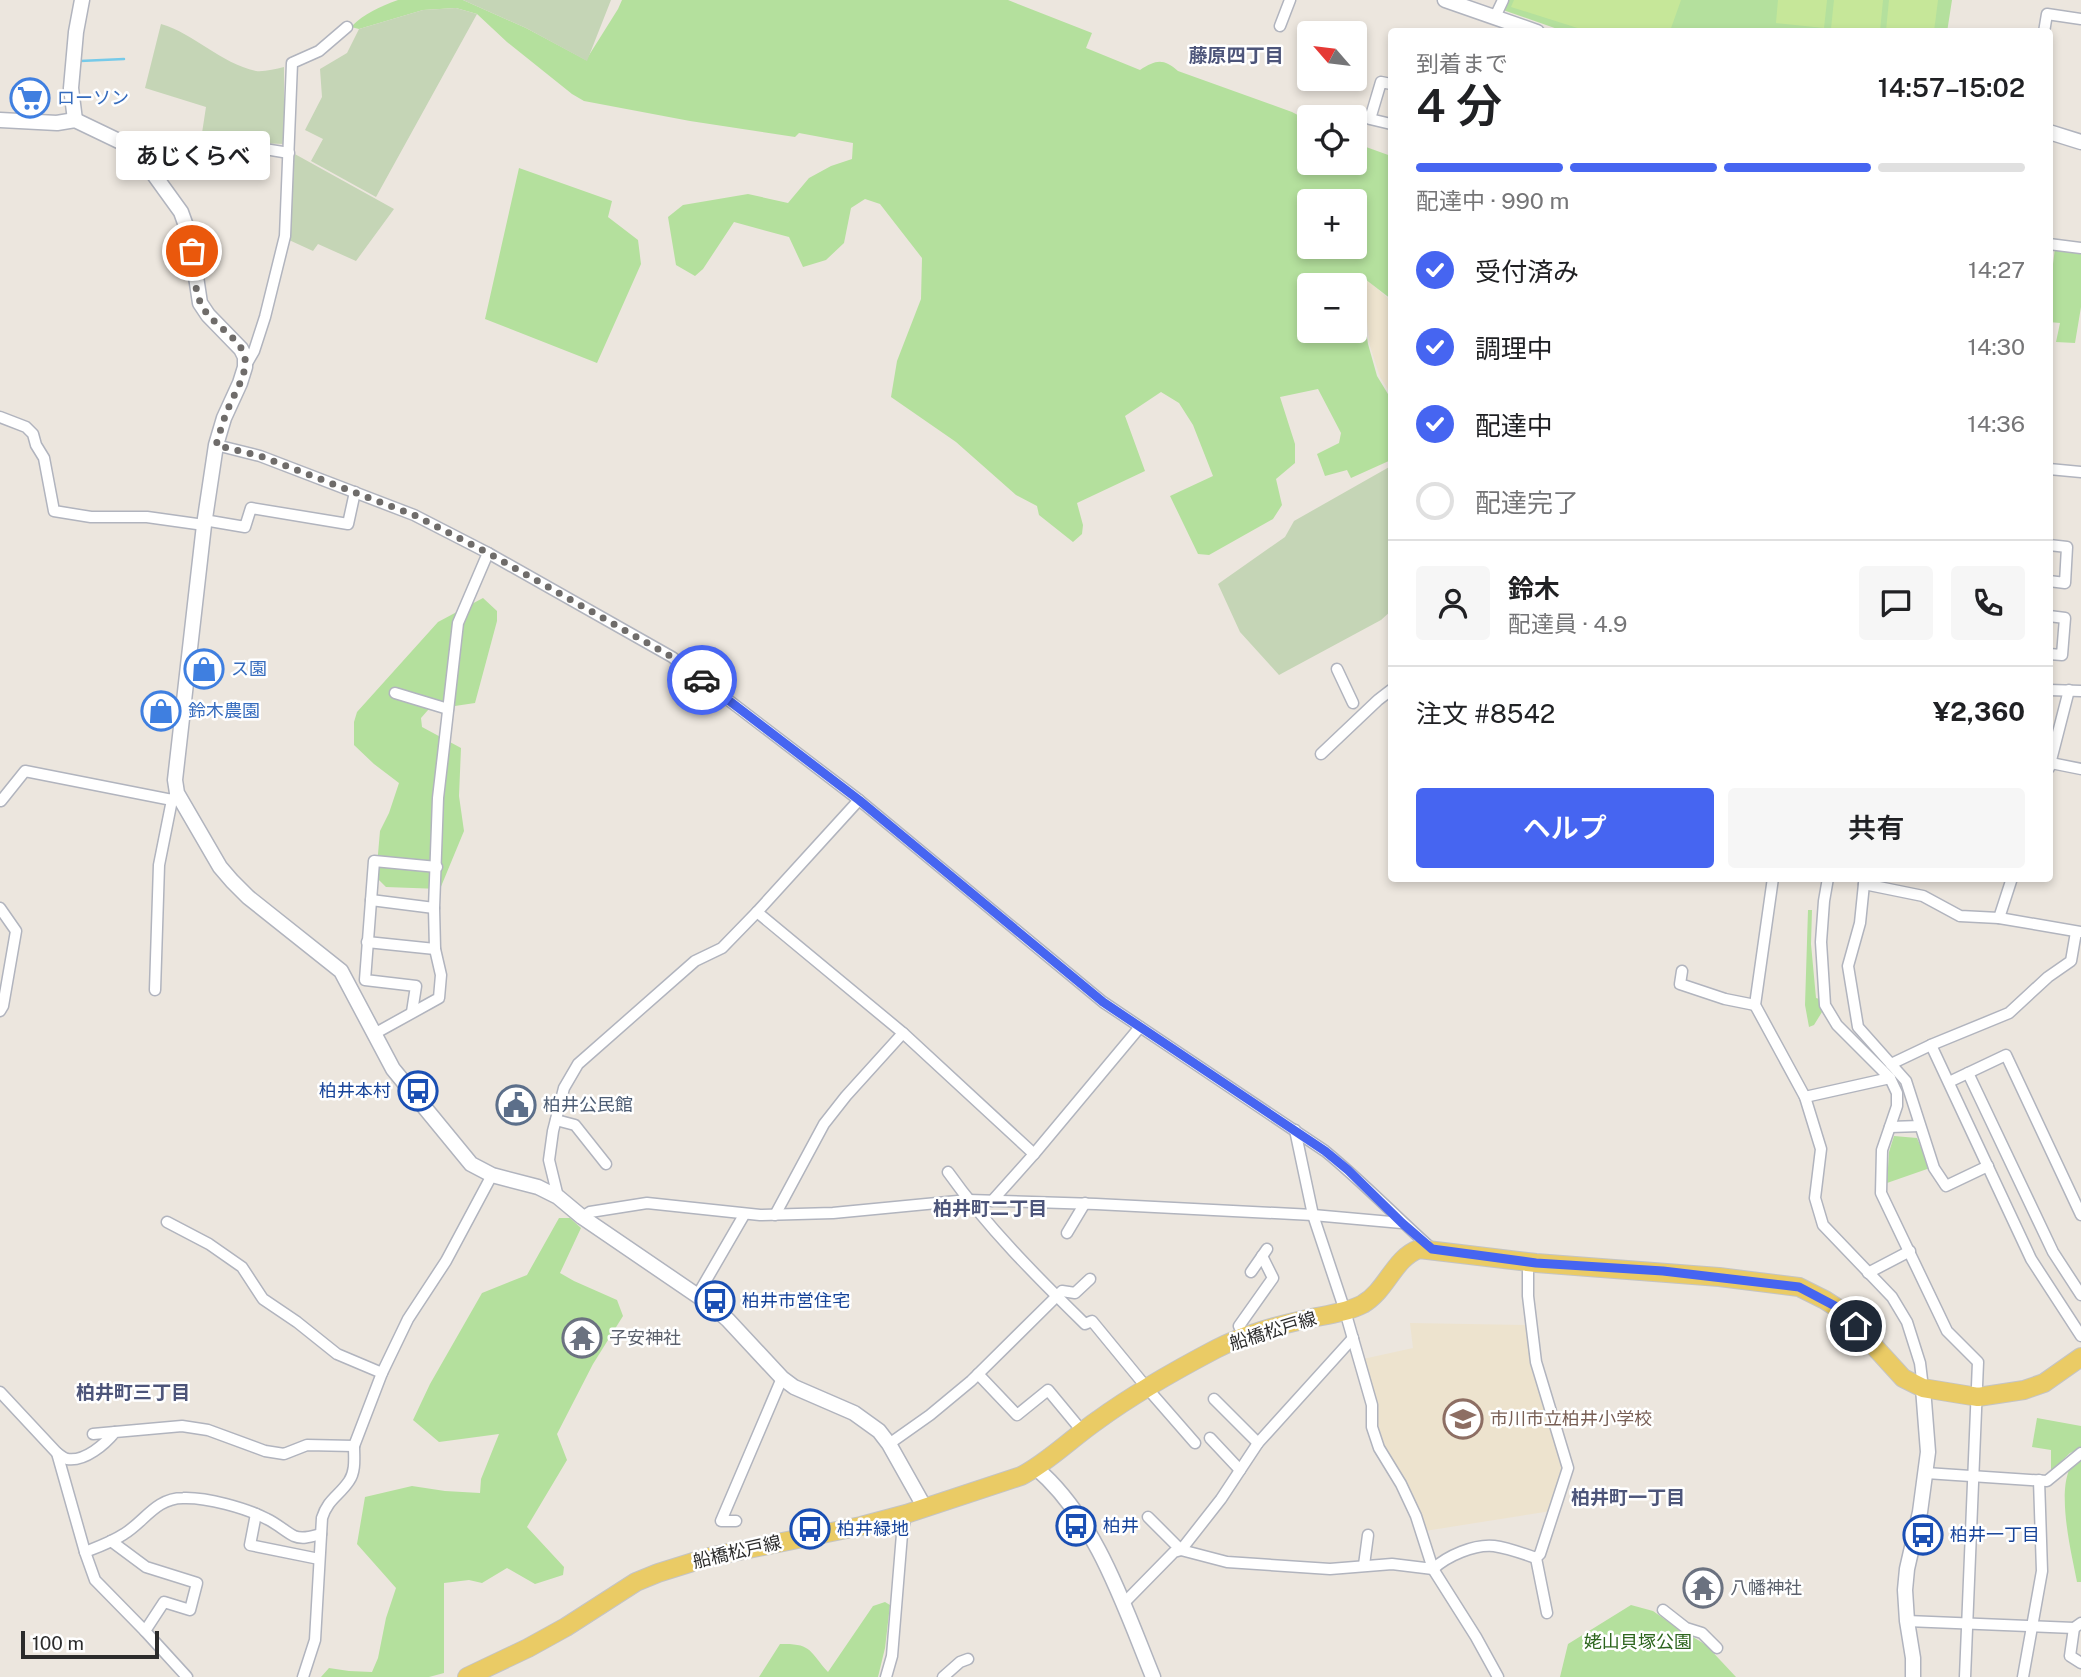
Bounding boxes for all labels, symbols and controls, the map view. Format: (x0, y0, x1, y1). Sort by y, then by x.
north arrow (1297, 21, 1367, 91)
map controls (1297, 21, 1367, 343)
district label: 藤原四丁目 (1188, 44, 1284, 66)
text: 到着まで (1416, 50, 1508, 77)
text: 14:57–15:02 (1878, 72, 2025, 103)
supermarket icon: ローソン (9, 77, 51, 119)
text: 4 分 (1416, 78, 1502, 132)
place label: ローソン (57, 87, 129, 108)
button: locate (1297, 105, 1367, 175)
callout: あじくらべ (115, 132, 269, 181)
text: あじくらべ (136, 142, 251, 169)
text: 配達中 · 990 m (1416, 187, 1569, 214)
button: + (1297, 189, 1367, 259)
pin (162, 221, 222, 281)
icon: bag (173, 232, 211, 270)
icon: check (1416, 251, 1454, 289)
text: 受付済み (1475, 256, 1579, 287)
text: 14:27 (1968, 256, 2025, 283)
button: − (1297, 273, 1367, 343)
icon: check (1416, 328, 1454, 366)
text: 調理中 (1475, 333, 1553, 364)
text: 14:30 (1968, 333, 2025, 360)
icon: check (1416, 405, 1454, 443)
text: 配達中 (1475, 410, 1553, 441)
text: 14:36 (1967, 410, 2025, 437)
text: 配達完了 (1475, 487, 1579, 518)
button: person (1416, 566, 1490, 640)
button: chat (1859, 566, 1933, 640)
button: phone (1951, 566, 2025, 640)
text: 鈴木 (1508, 573, 1560, 604)
text: 配達員 · 4.9 (1508, 610, 1627, 637)
courier (667, 645, 737, 715)
shop icon: ス園 (183, 648, 225, 690)
place label: ス園 (231, 658, 267, 679)
icon: car (683, 661, 721, 699)
shop icon: 鈴木農園 (140, 690, 182, 732)
text: ¥2,360 (1933, 696, 2025, 727)
text: 注文 #8542 (1416, 698, 1555, 729)
place label: 鈴木農園 (188, 700, 260, 721)
button: ヘルプ (1416, 788, 1714, 868)
button: 共有 (1728, 788, 2025, 868)
bus stop icon: 柏井本村 (397, 1070, 439, 1112)
place label: 柏井本村 (319, 1080, 391, 1101)
public building icon: 柏井公民館 (495, 1084, 537, 1126)
place label: 柏井公民館 (543, 1094, 633, 1115)
district label: 柏井町二丁目 (933, 1197, 1047, 1219)
bus stop icon: 柏井市営住宅 (694, 1280, 736, 1322)
place label: 柏井市営住宅 (742, 1290, 850, 1311)
pin (1826, 1296, 1886, 1356)
street label: 船橋松戸線 (1227, 1307, 1319, 1354)
icon: home (1837, 1307, 1875, 1345)
temple icon: 子安神社 (561, 1317, 603, 1359)
place label: 子安神社 (609, 1327, 681, 1348)
district label: 柏井町三丁目 (76, 1381, 190, 1403)
school or university icon: 市川市立柏井小学校 (1442, 1398, 1484, 1440)
place label: 市川市立柏井小学校 (1490, 1408, 1652, 1429)
district label: 柏井町一丁目 (1571, 1486, 1685, 1508)
bus stop icon: 柏井 (1055, 1505, 1097, 1547)
bus stop icon: 柏井緑地 (789, 1508, 831, 1550)
bus stop icon: 柏井一丁目 (1902, 1514, 1944, 1556)
place label: 柏井 (1103, 1515, 1139, 1536)
place label: 柏井緑地 (837, 1518, 909, 1539)
place label: 柏井一丁目 (1950, 1524, 2040, 1545)
street label: 船橋松戸線 (691, 1531, 783, 1572)
temple icon: 八幡神社 (1682, 1567, 1724, 1609)
place label: 八幡神社 (1730, 1577, 1802, 1598)
scale bar (21, 1628, 159, 1660)
park label: 姥山貝塚公園 (1584, 1631, 1692, 1652)
text: 100 m (32, 1632, 84, 1654)

